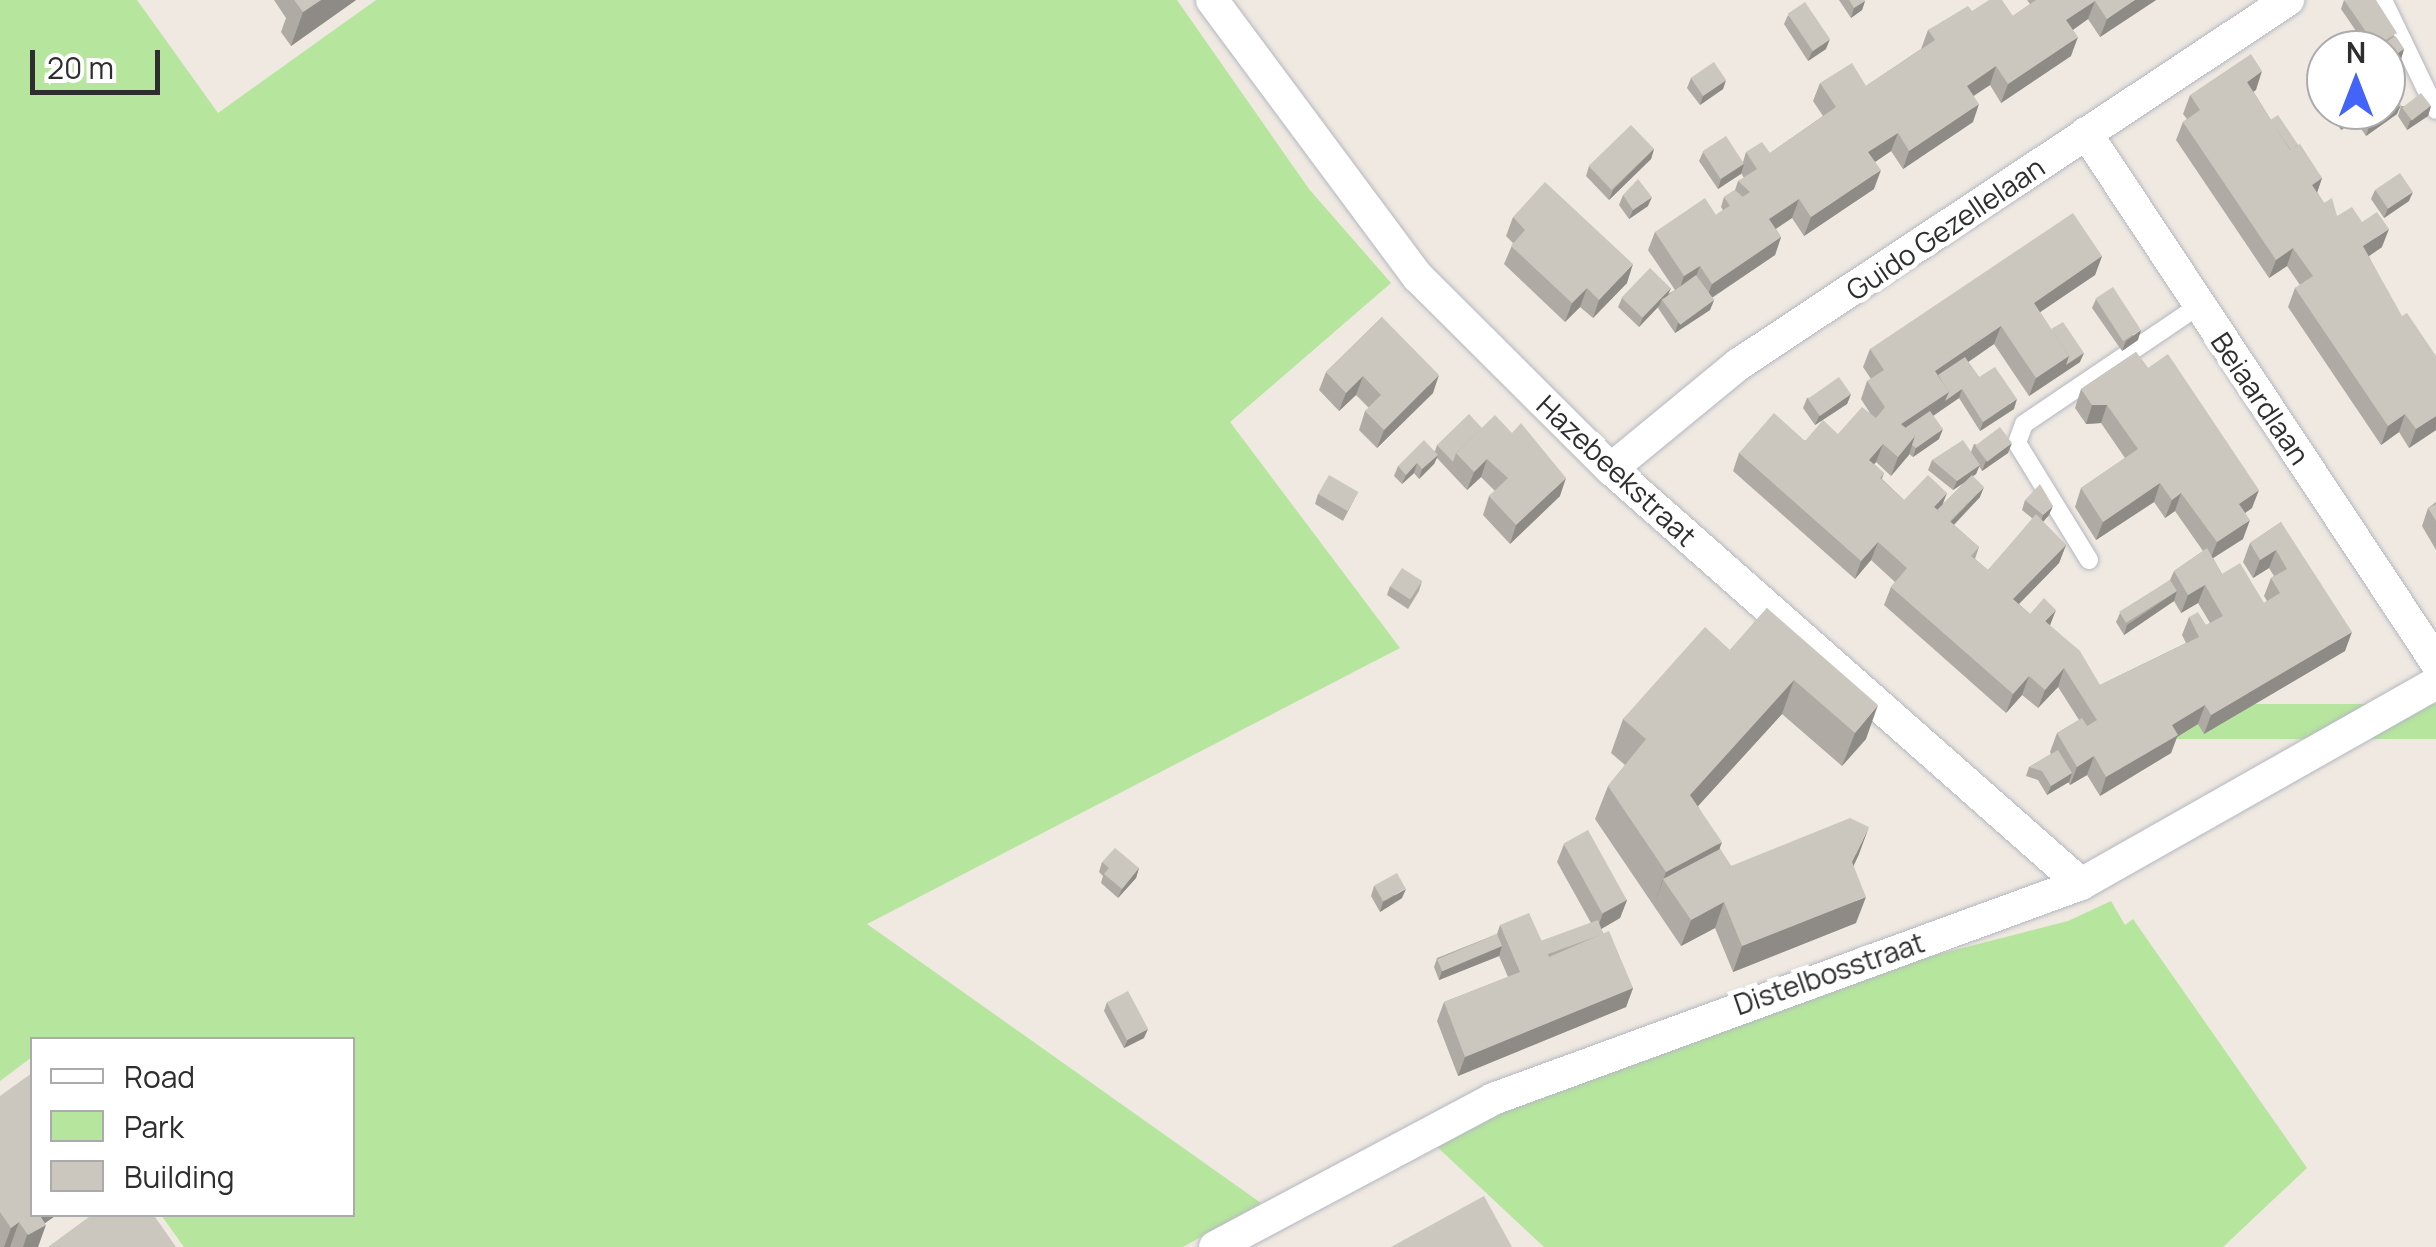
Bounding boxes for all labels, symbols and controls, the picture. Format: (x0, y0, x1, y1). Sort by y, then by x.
scale bar (35, 30, 165, 92)
north arrow (2306, 30, 2406, 130)
text: N (2346, 33, 2366, 71)
text: 20 m (47, 47, 114, 88)
street label: Guido Gezellelaan (1840, 149, 2050, 307)
street label: Beiaardlaan (2205, 326, 2317, 470)
street label: Hazebeekstraat (1530, 388, 1704, 552)
street label: Distelbosstraat (1729, 925, 1929, 1021)
legend (30, 1037, 355, 1217)
text: Road (124, 1056, 195, 1097)
text: Park (124, 1106, 184, 1147)
text: Building (124, 1156, 235, 1197)

